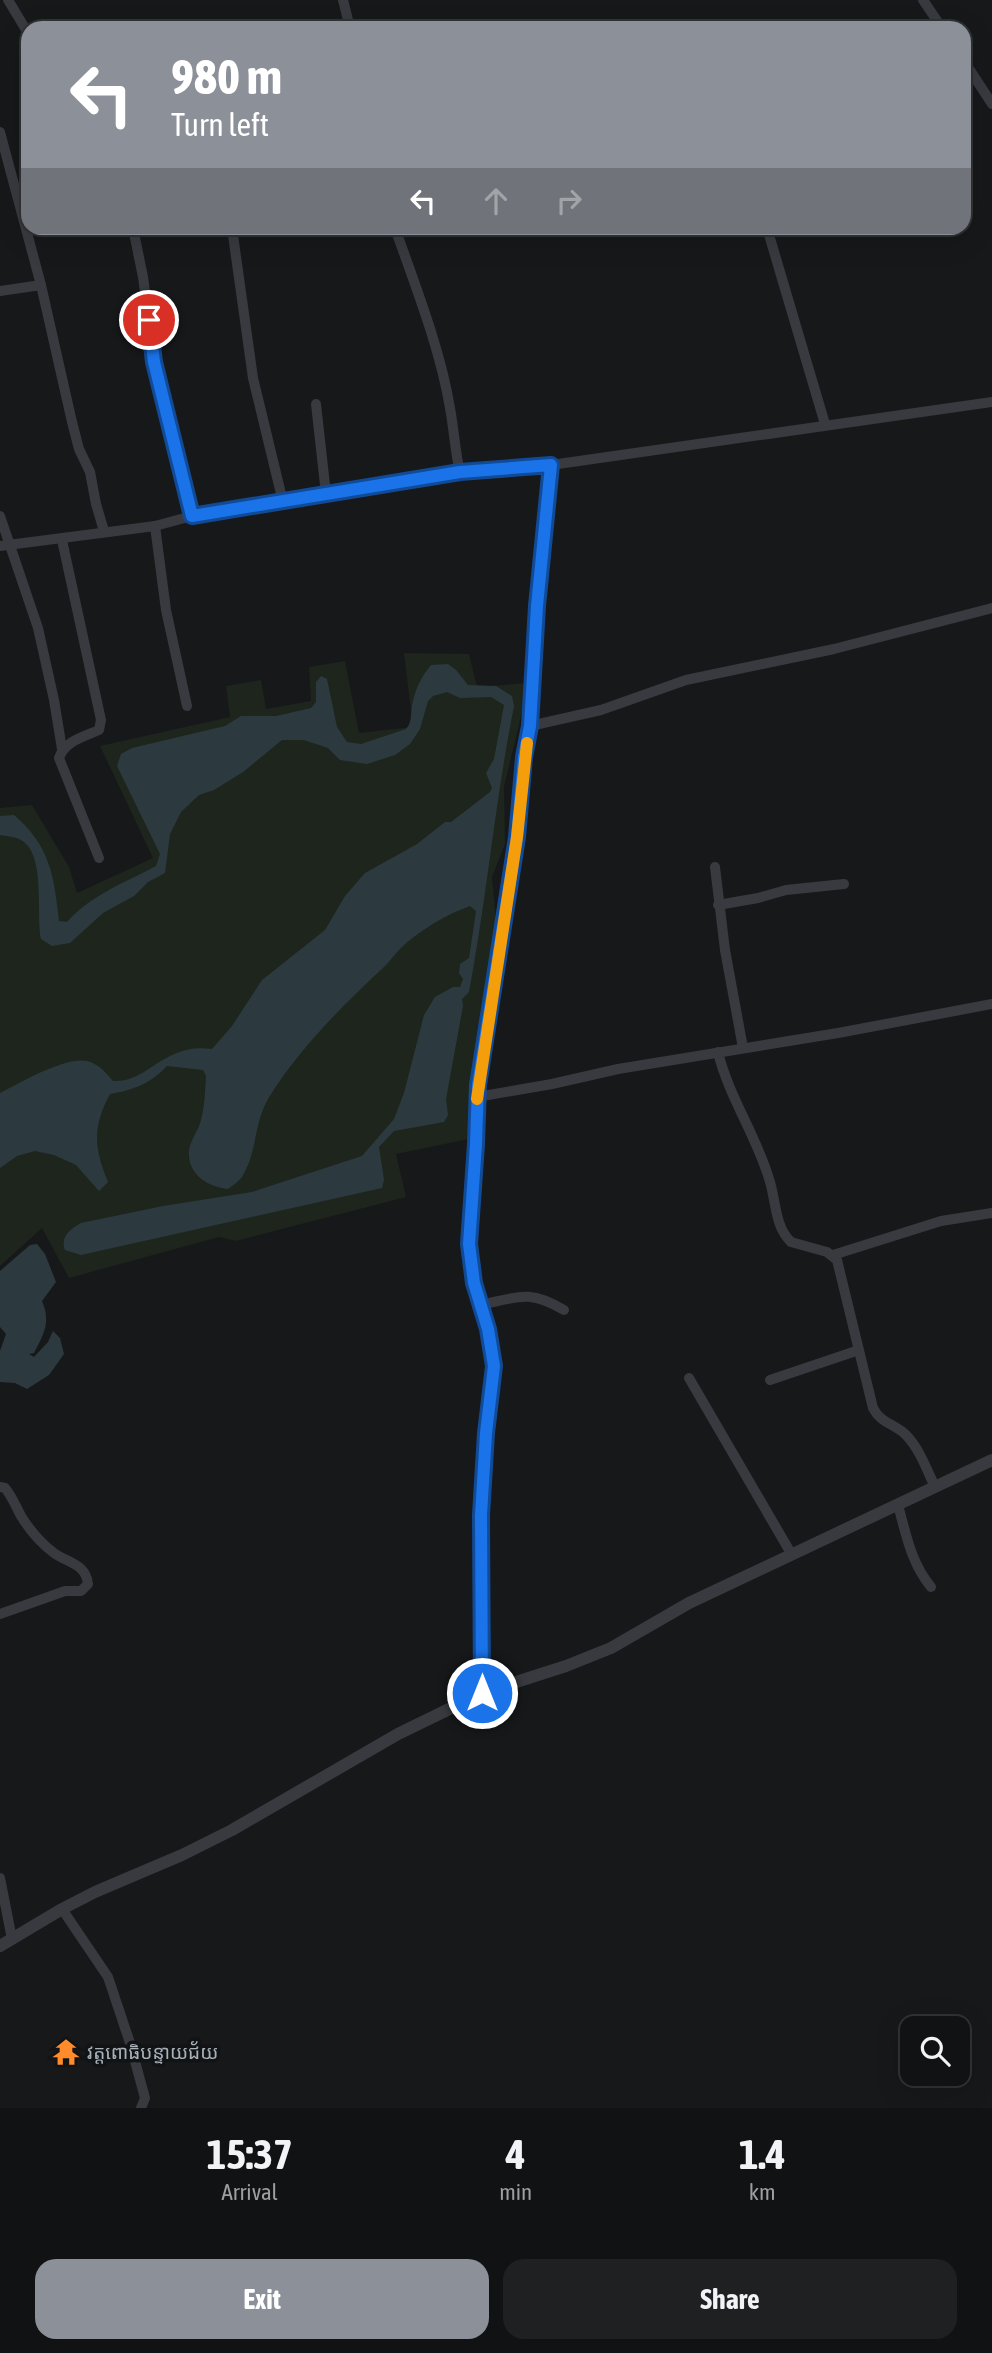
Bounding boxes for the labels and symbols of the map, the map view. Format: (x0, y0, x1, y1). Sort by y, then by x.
pin (119, 290, 179, 350)
position arrow (445, 1656, 519, 1730)
temple icon: វត្តពោធិបន្ទាយជ័យ (51, 2037, 81, 2067)
place label: វត្តពោធិបន្ទាយជ័យ (87, 2041, 218, 2064)

